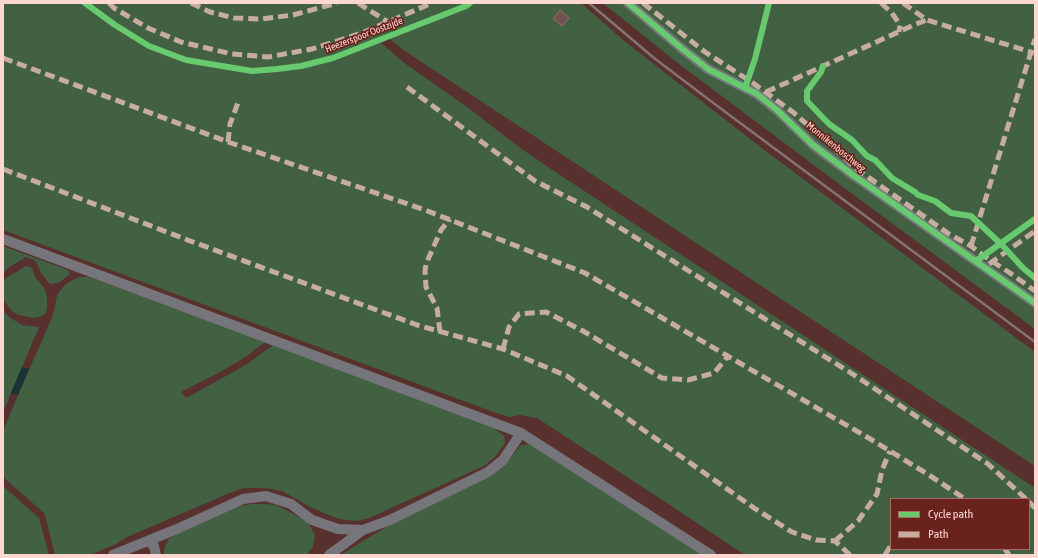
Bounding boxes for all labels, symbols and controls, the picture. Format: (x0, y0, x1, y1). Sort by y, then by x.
street label: Heezerspoor Oostzijde (323, 15, 405, 55)
street label: Monnikenboschweg (804, 119, 868, 175)
legend (890, 498, 1030, 550)
text: Cycle path (928, 507, 973, 521)
text: Path (928, 527, 949, 541)

